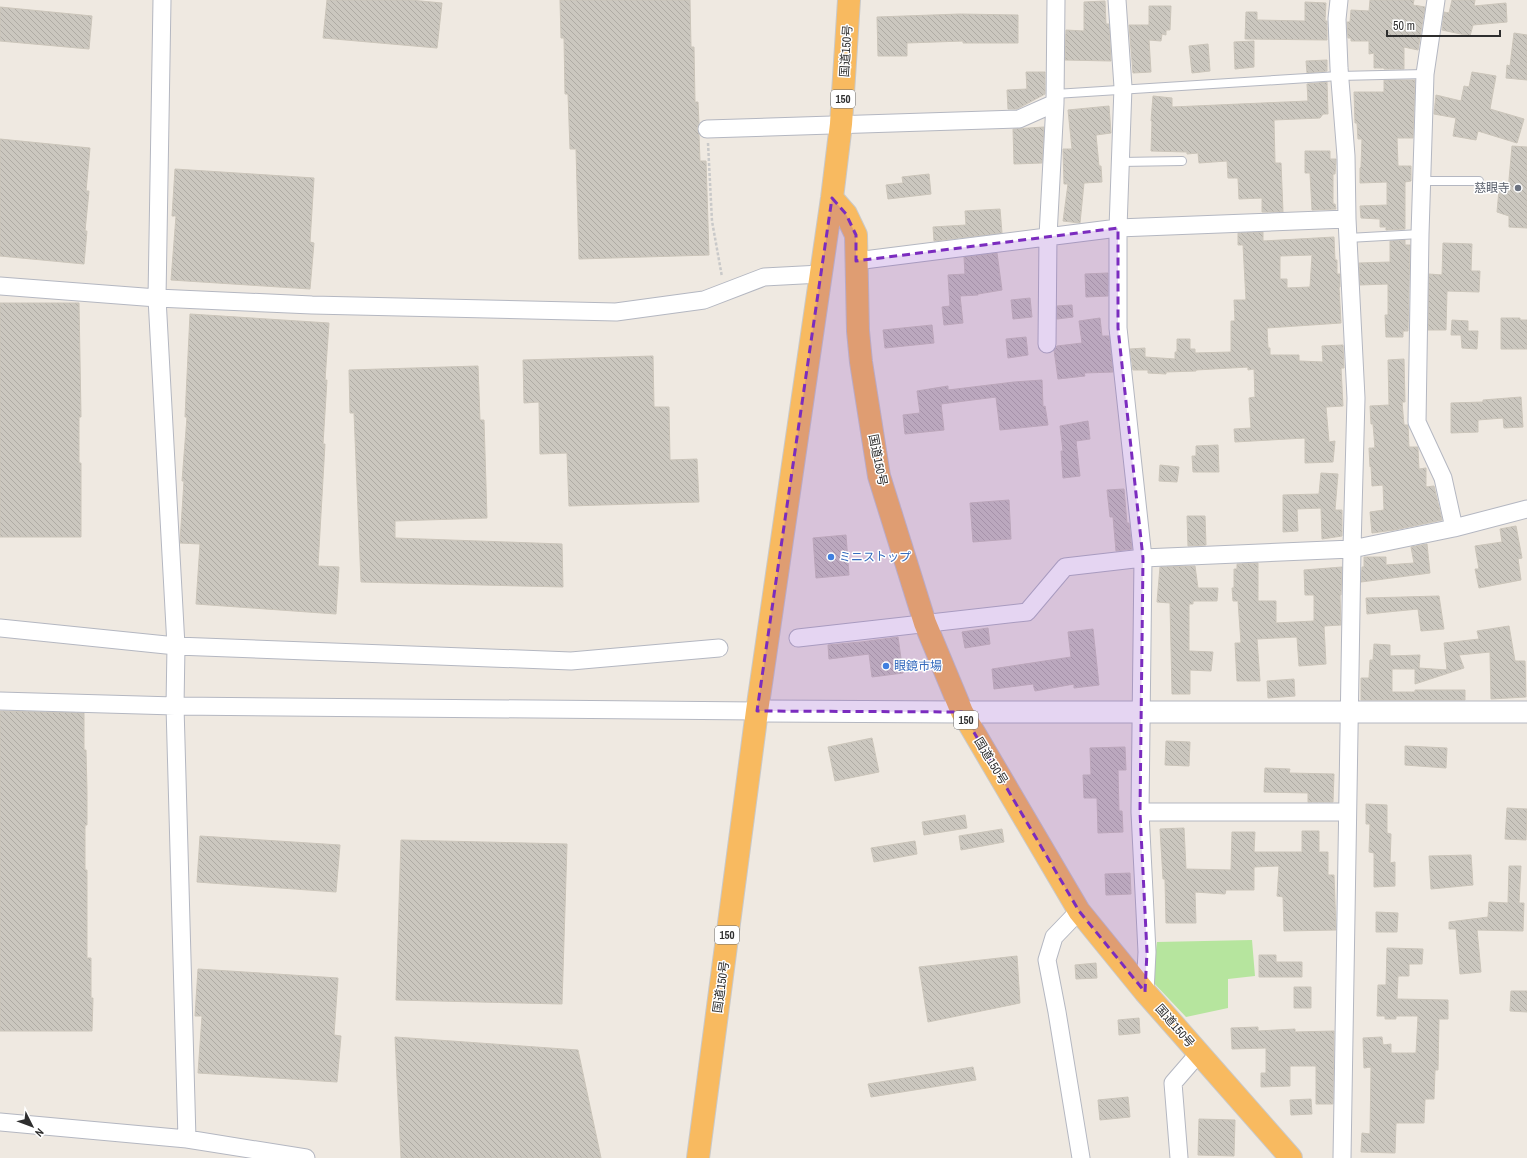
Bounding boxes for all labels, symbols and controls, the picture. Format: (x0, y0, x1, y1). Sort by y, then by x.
scale bar (1387, 12, 1500, 38)
text: 50 m (1393, 18, 1415, 34)
street label: 国道150号 (836, 24, 856, 78)
road number: 150 (831, 90, 855, 108)
place label: 慈眼寺 (1474, 180, 1510, 196)
marker: 慈眼寺 (1513, 183, 1523, 193)
street label: 国道150号 (865, 433, 891, 487)
place label: ミニストップ (839, 549, 911, 565)
marker: ミニストップ (826, 552, 836, 562)
place label: 眼鏡市場 (894, 658, 942, 674)
marker: 眼鏡市場 (881, 661, 891, 671)
road number: 150 (954, 711, 978, 729)
street label: 国道150号 (971, 734, 1011, 788)
road number: 150 (715, 926, 739, 944)
street label: 国道150号 (709, 960, 733, 1014)
street label: 国道150号 (1152, 1001, 1198, 1051)
north arrow (12, 1106, 52, 1146)
text: N (32, 1126, 47, 1140)

